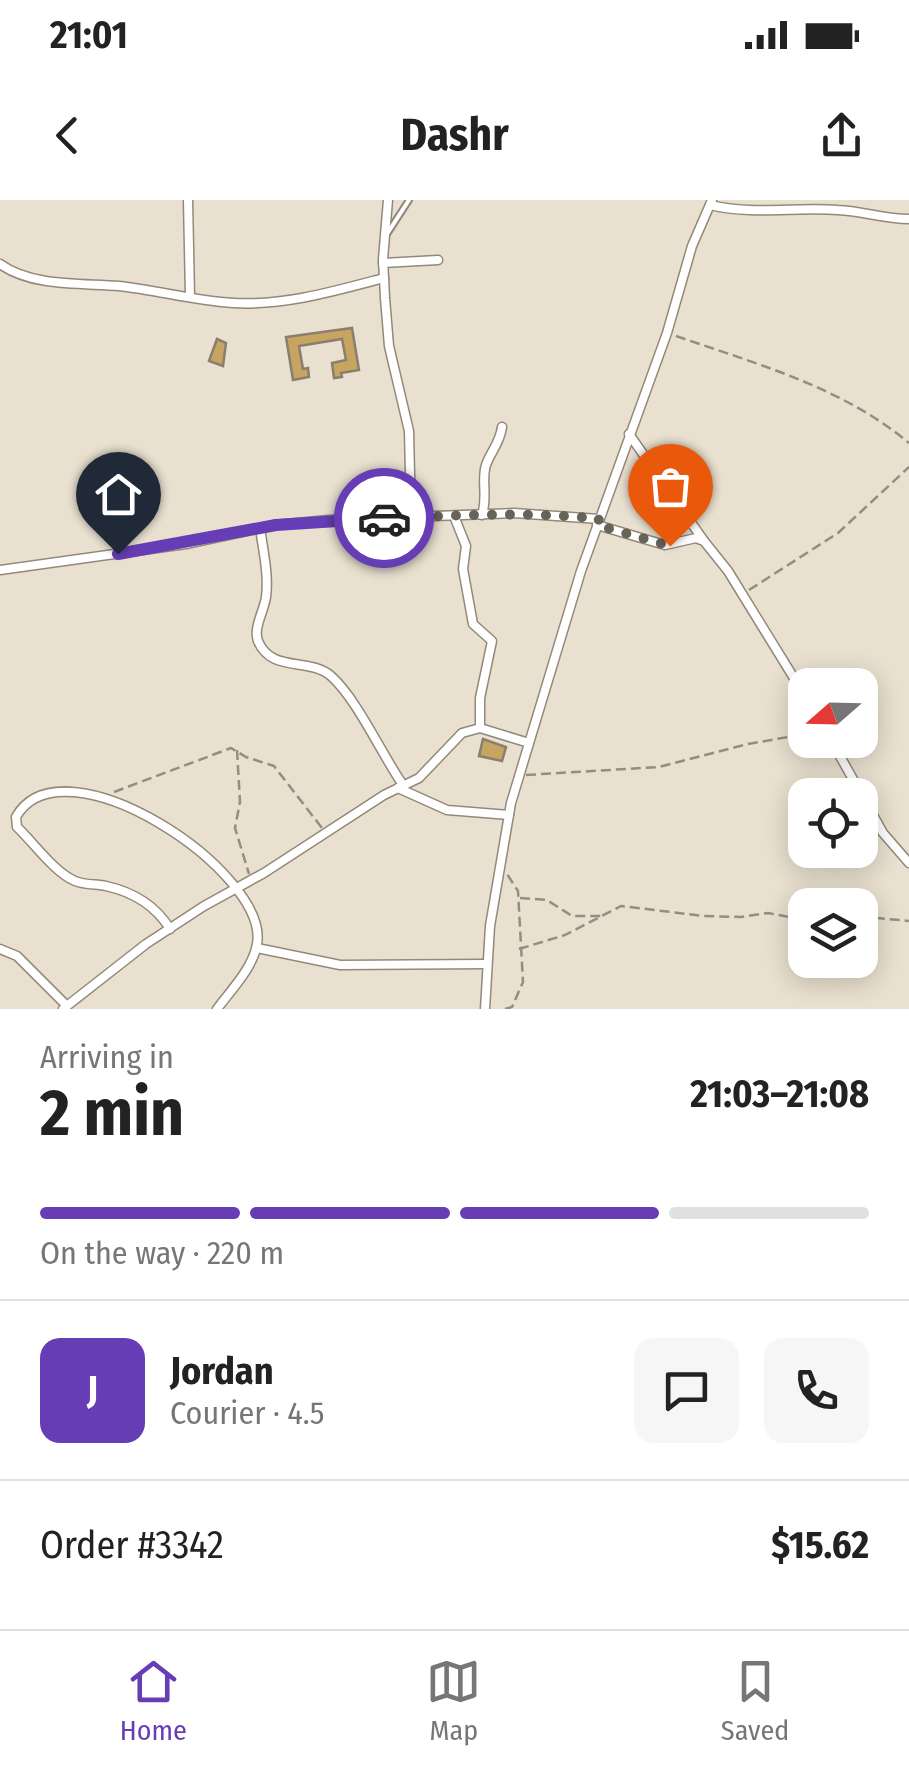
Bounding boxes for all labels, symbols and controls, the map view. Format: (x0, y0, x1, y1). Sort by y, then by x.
text: 21:01 (50, 12, 128, 58)
icon: back (40, 108, 95, 163)
text: Dashr (400, 108, 509, 162)
icon: share (814, 108, 869, 163)
pin (628, 444, 713, 547)
pin (76, 452, 161, 555)
icon: bag (643, 459, 698, 514)
icon: home (91, 467, 146, 522)
courier (334, 468, 434, 568)
icon: car (357, 491, 412, 546)
north arrow (788, 668, 878, 758)
map controls (788, 668, 878, 978)
button: locate (788, 778, 878, 868)
button: layers (788, 888, 878, 978)
text: Arriving in (40, 1038, 174, 1076)
text: 21:03–21:08 (690, 1071, 869, 1117)
text: 2 min (40, 1074, 184, 1152)
text: On the way · 220 m (40, 1234, 284, 1272)
button: chat (634, 1338, 739, 1443)
button: phone (764, 1338, 869, 1443)
text: Jordan (170, 1348, 274, 1394)
text: J (87, 1367, 98, 1413)
text: Courier · 4.5 (170, 1394, 325, 1432)
text: Order #3342 (40, 1522, 224, 1568)
text: $15.62 (771, 1522, 869, 1568)
tab: Home (120, 1654, 187, 1747)
tab: Map (426, 1654, 481, 1747)
tab: Saved (721, 1654, 789, 1747)

